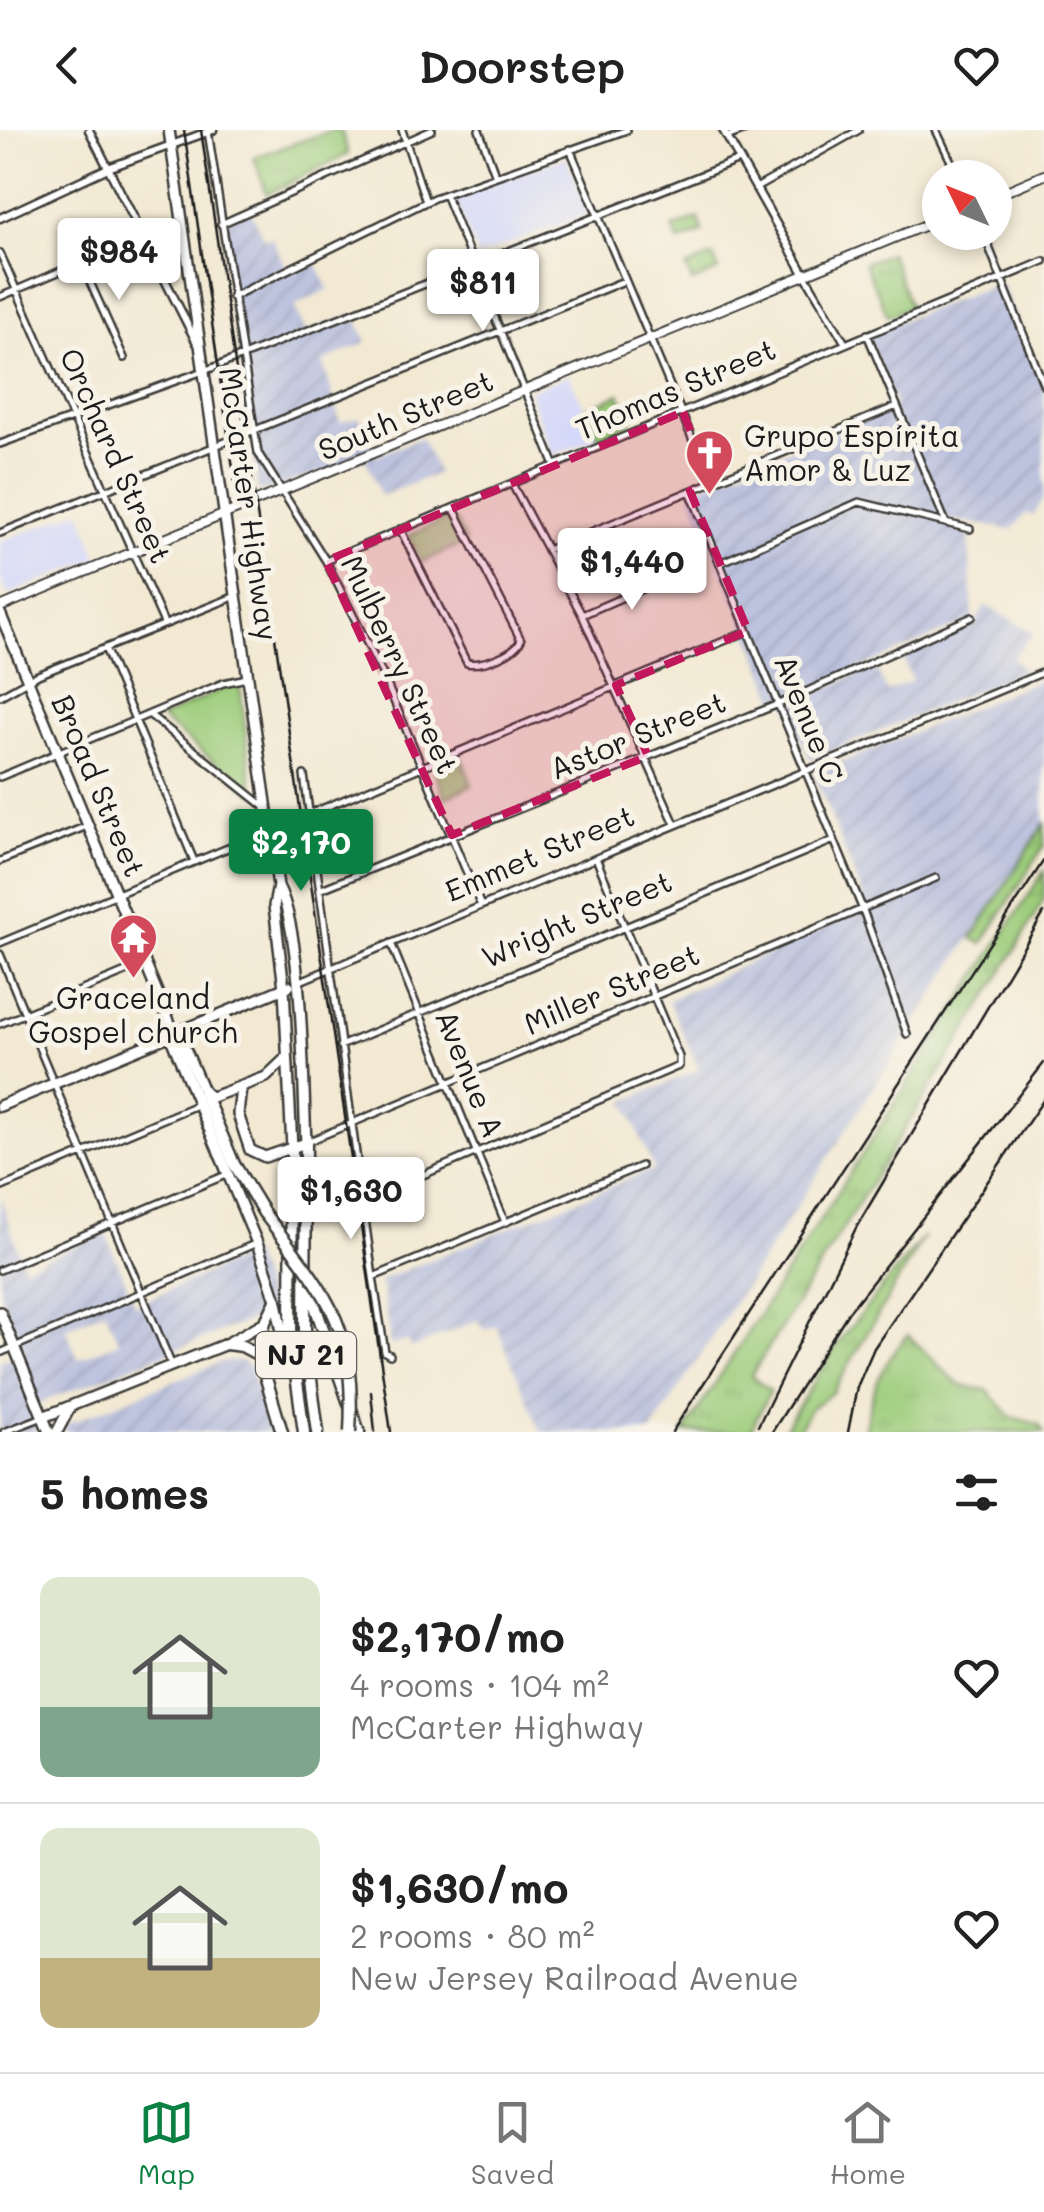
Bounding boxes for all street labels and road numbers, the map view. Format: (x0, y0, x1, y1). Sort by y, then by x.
street label: Thomas Street (569, 328, 781, 448)
street label: Orchard Street (52, 341, 182, 569)
street label: South Street (312, 359, 499, 469)
street label: McCarter Highway (211, 364, 289, 643)
street label: Mulberry Street (333, 549, 469, 780)
street label: Avenue C (766, 648, 854, 788)
street label: Astor Street (543, 681, 731, 788)
street label: Broad Street (43, 688, 156, 882)
street label: Emmet Street (438, 794, 640, 910)
street label: Wright Street (475, 860, 678, 976)
street label: Miller Street (517, 933, 705, 1043)
street label: Avenue A (427, 1004, 515, 1143)
road number: NJ 21 (256, 1332, 356, 1378)

